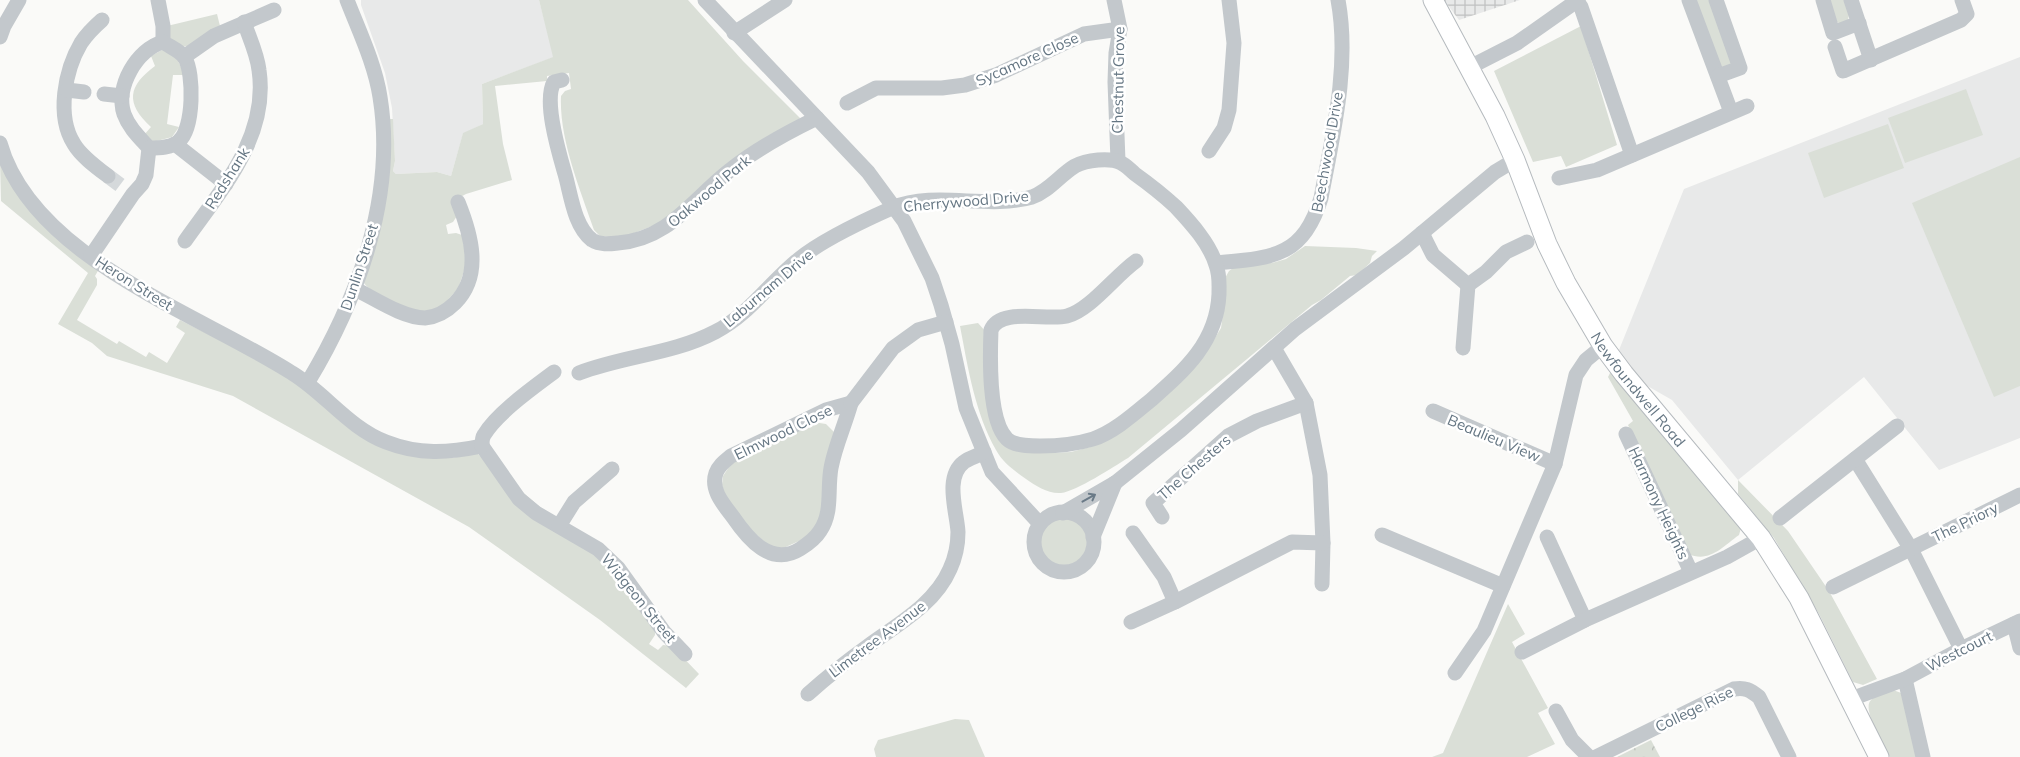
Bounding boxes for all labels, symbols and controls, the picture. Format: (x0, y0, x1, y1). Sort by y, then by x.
street label: Chestnut Grove (1108, 26, 1128, 134)
street label: Sycamore Close (973, 28, 1081, 90)
street label: Beechwood Drive (1307, 90, 1347, 214)
street label: Redshank (201, 143, 254, 212)
street label: Oakwood Park (664, 151, 755, 231)
street label: Cherrywood Drive (902, 186, 1030, 216)
street label: Dunlin Street (336, 221, 382, 313)
street label: Laburnam Drive (719, 245, 817, 331)
street label: Heron Street (92, 252, 176, 314)
street label: Newfoundwell Road (1587, 328, 1690, 450)
street label: Elmwood Close (731, 400, 835, 464)
street label: Beaulieu View (1445, 410, 1543, 466)
street label: The Chesters (1154, 430, 1234, 504)
street label: Harmony Heights (1625, 444, 1693, 562)
one-way arrow (1081, 493, 1096, 503)
street label: The Priory (1929, 498, 2001, 546)
street label: Widgeon Street (597, 550, 681, 646)
street label: Limetree Avenue (825, 596, 929, 682)
street label: Westcourt (1923, 626, 1995, 676)
street label: College Rise (1652, 682, 1736, 736)

